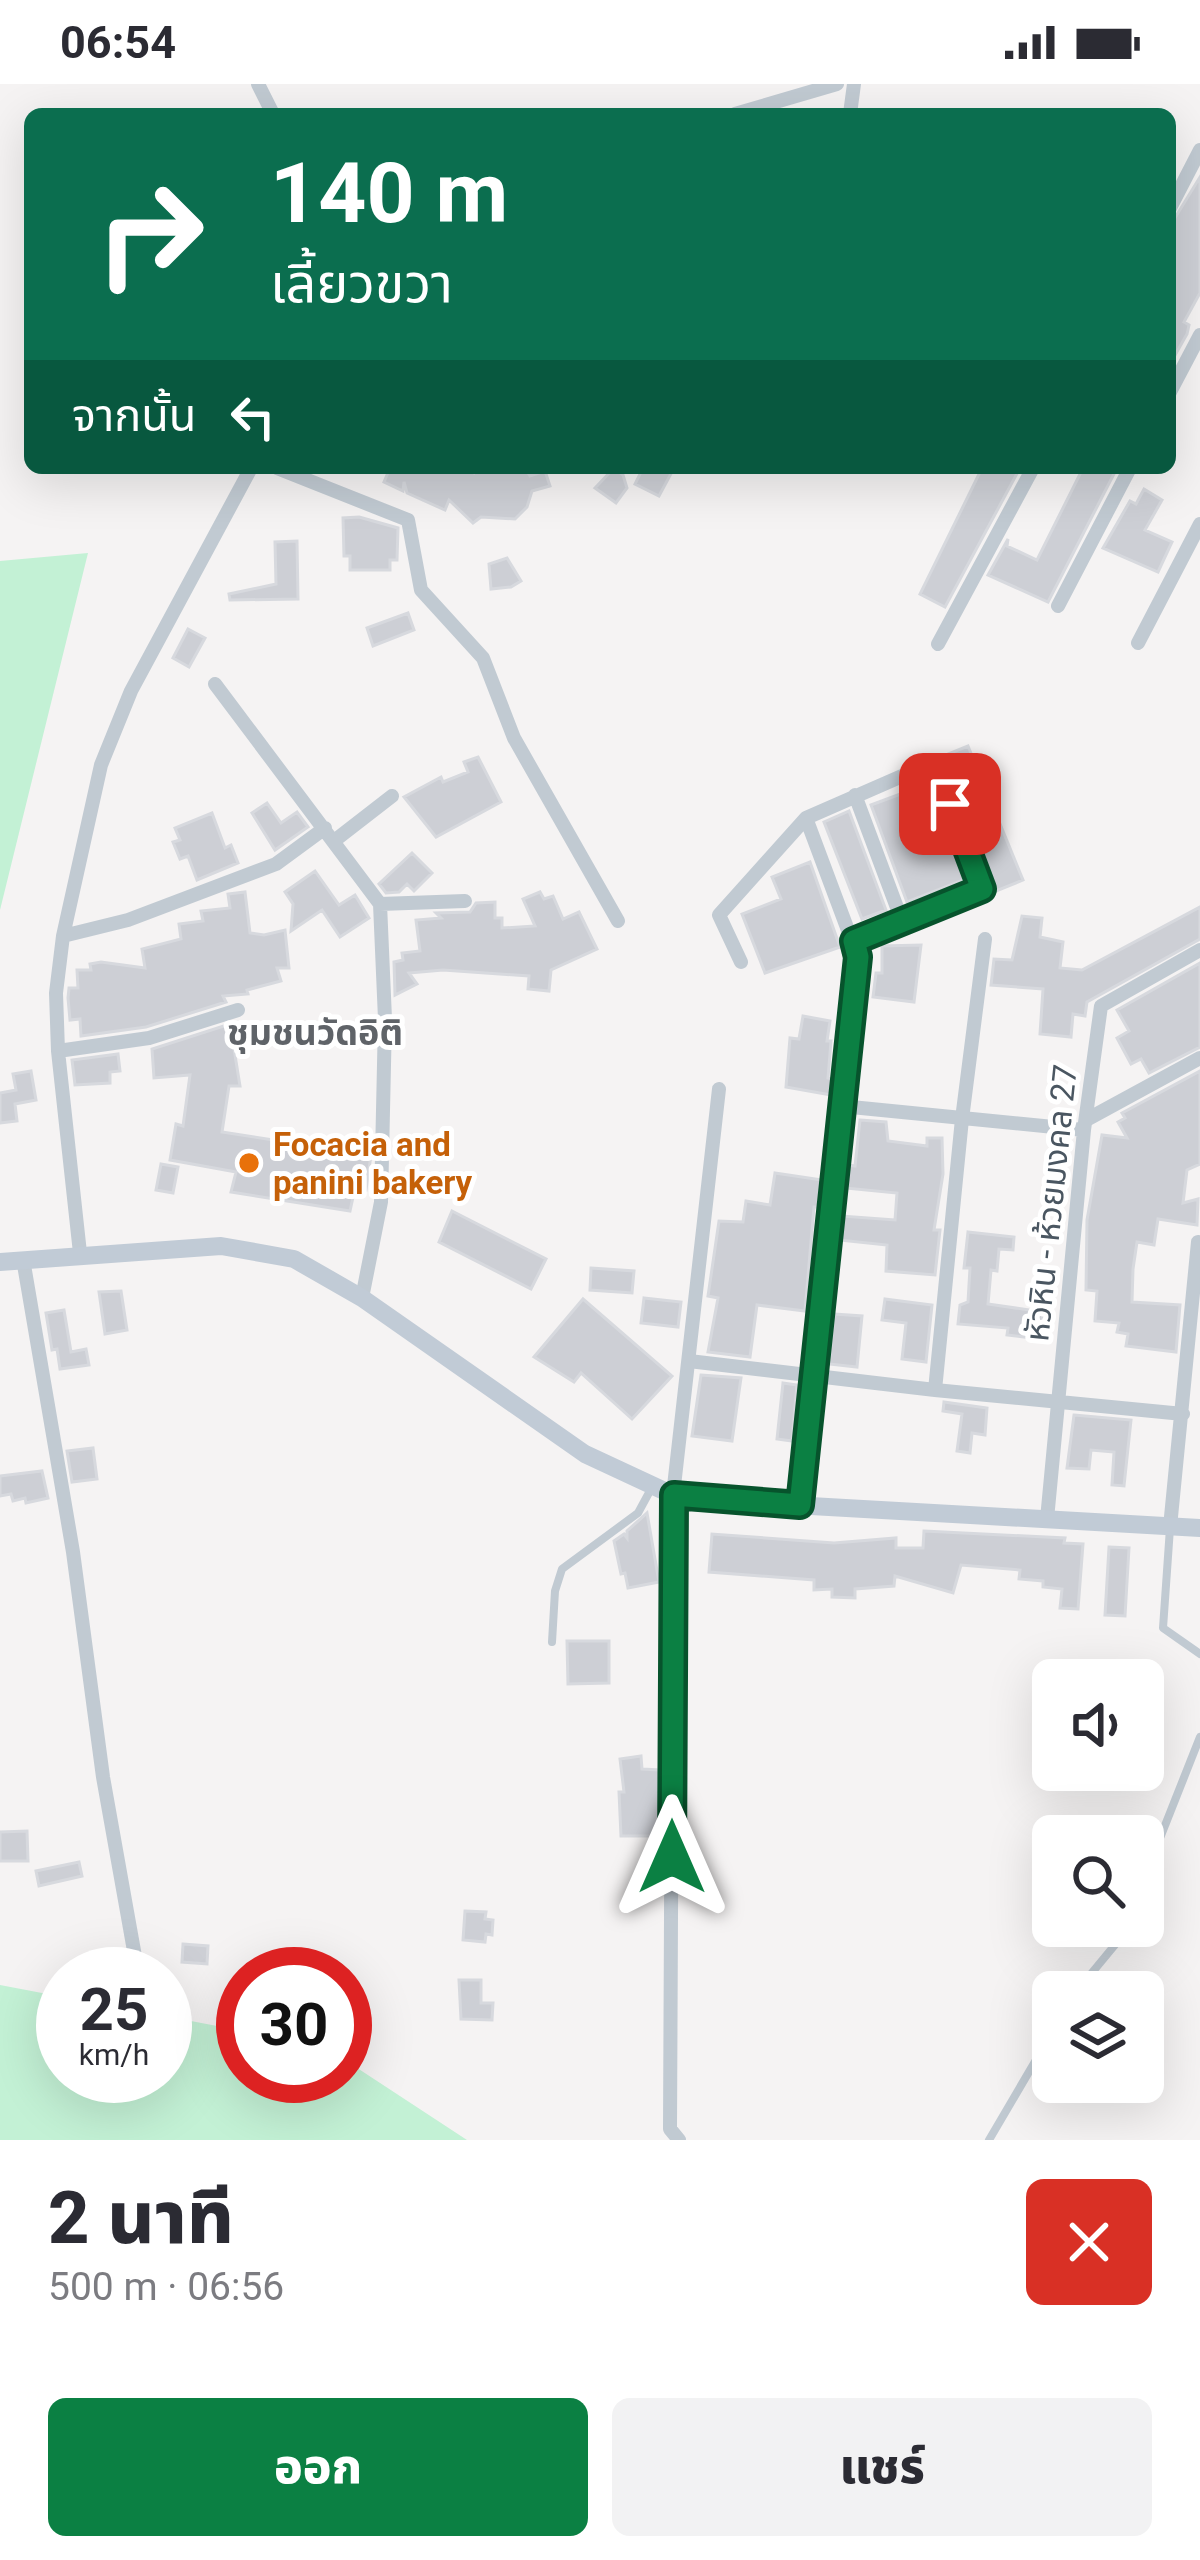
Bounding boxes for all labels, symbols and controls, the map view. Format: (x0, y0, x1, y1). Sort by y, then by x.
text: 06:54 (60, 16, 176, 69)
text: 140 m (270, 144, 508, 243)
icon: right (72, 156, 228, 312)
text: เลี้ยวขวา (270, 252, 453, 315)
icon: left (220, 384, 286, 450)
text: จากนั้น (72, 389, 196, 442)
pin (899, 753, 1001, 855)
icon: arrive (917, 771, 983, 837)
district label: ชุมชนวัดอิติ (227, 1012, 403, 1054)
street label: หัวหิน - ห้วยมงคล 27 (1017, 1063, 1085, 1343)
place label: Focacia and panini bakery (273, 1125, 473, 1202)
marker: Focacia and panini bakery (236, 1150, 262, 1176)
map controls (1032, 1659, 1164, 2103)
button: sound (1032, 1659, 1164, 1791)
position arrow (609, 1794, 735, 1920)
button: search (1032, 1815, 1164, 1947)
speed limit sign: 30 (216, 1947, 372, 2103)
button: layers (1032, 1971, 1164, 2103)
text: 25 (80, 1974, 148, 2045)
text: km/h (79, 2037, 149, 2072)
text: 2 นาที (48, 2176, 234, 2261)
button: close (1026, 2179, 1152, 2305)
text: 500 m · 06:56 (48, 2264, 284, 2310)
button: ออก (48, 2398, 588, 2536)
button: แชร์ (612, 2398, 1152, 2536)

